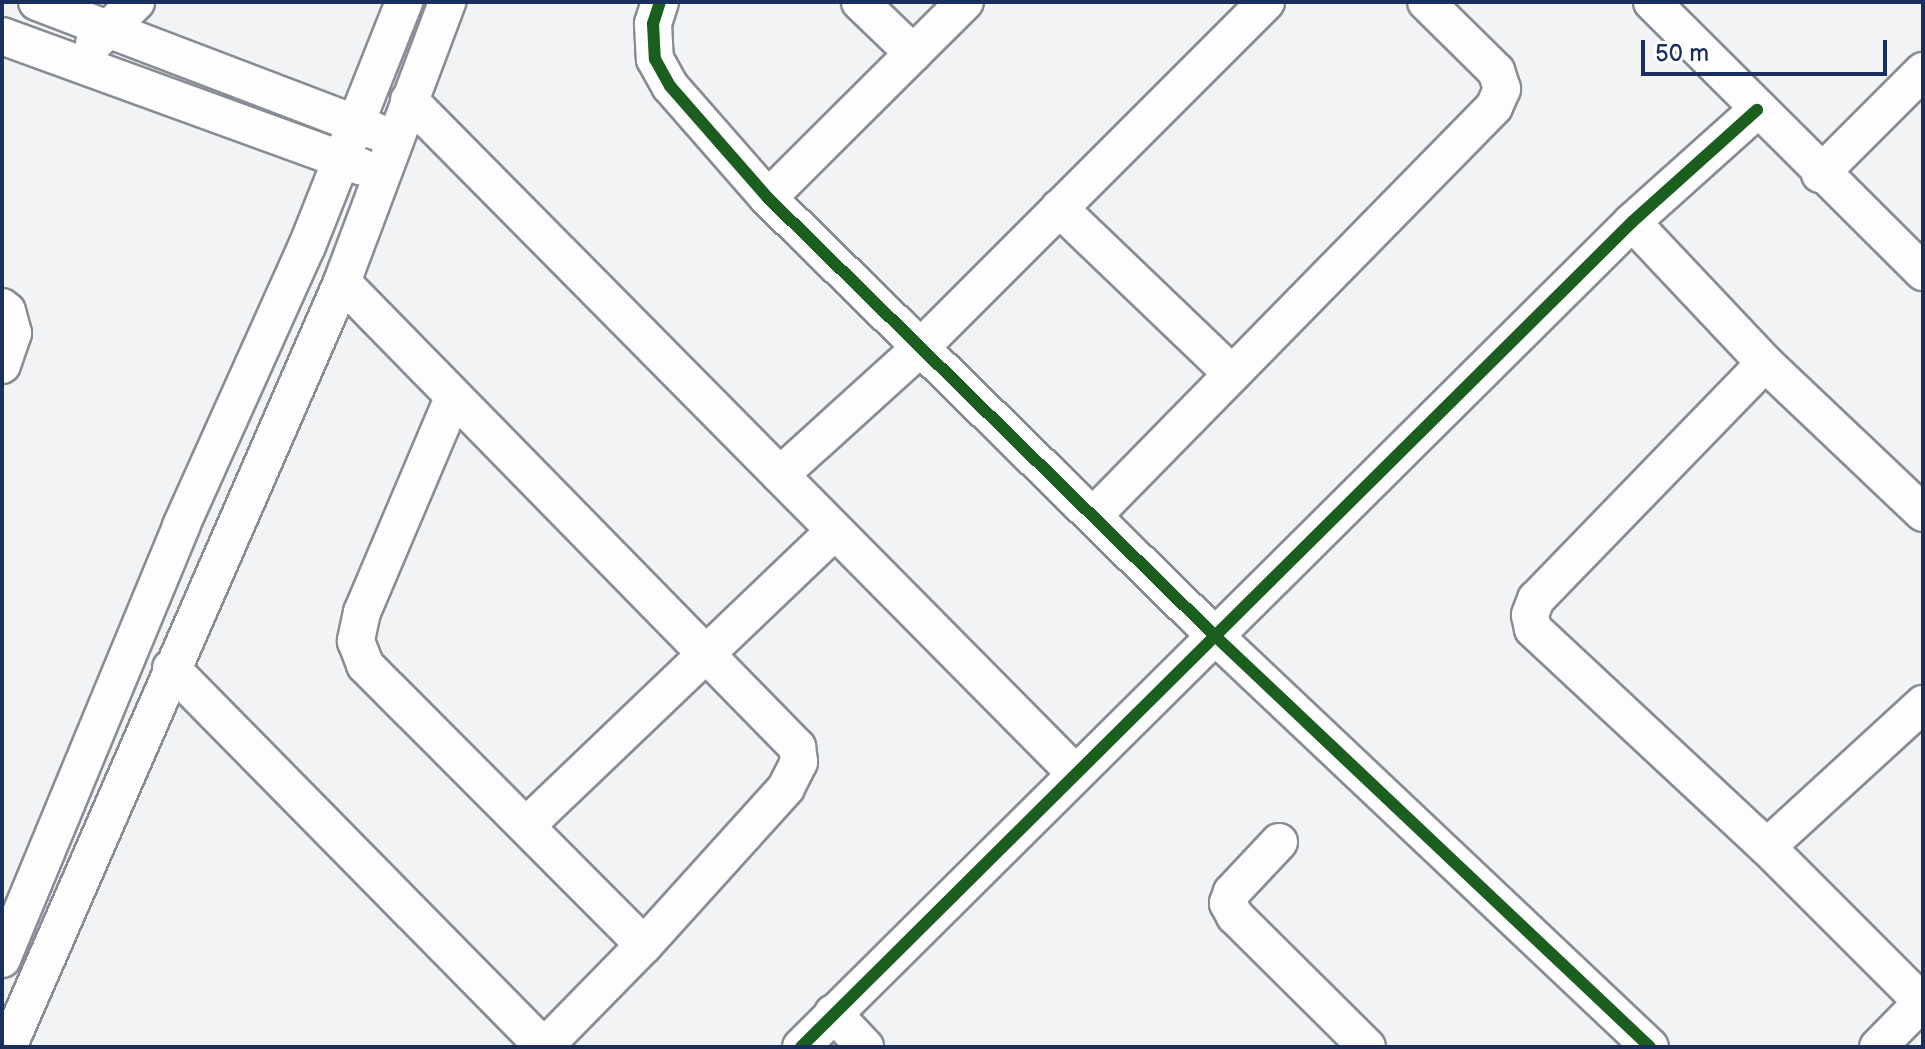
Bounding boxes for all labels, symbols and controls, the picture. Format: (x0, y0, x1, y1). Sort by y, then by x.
scale bar (1645, 24, 1891, 74)
text: 50 m (1655, 39, 1709, 68)

